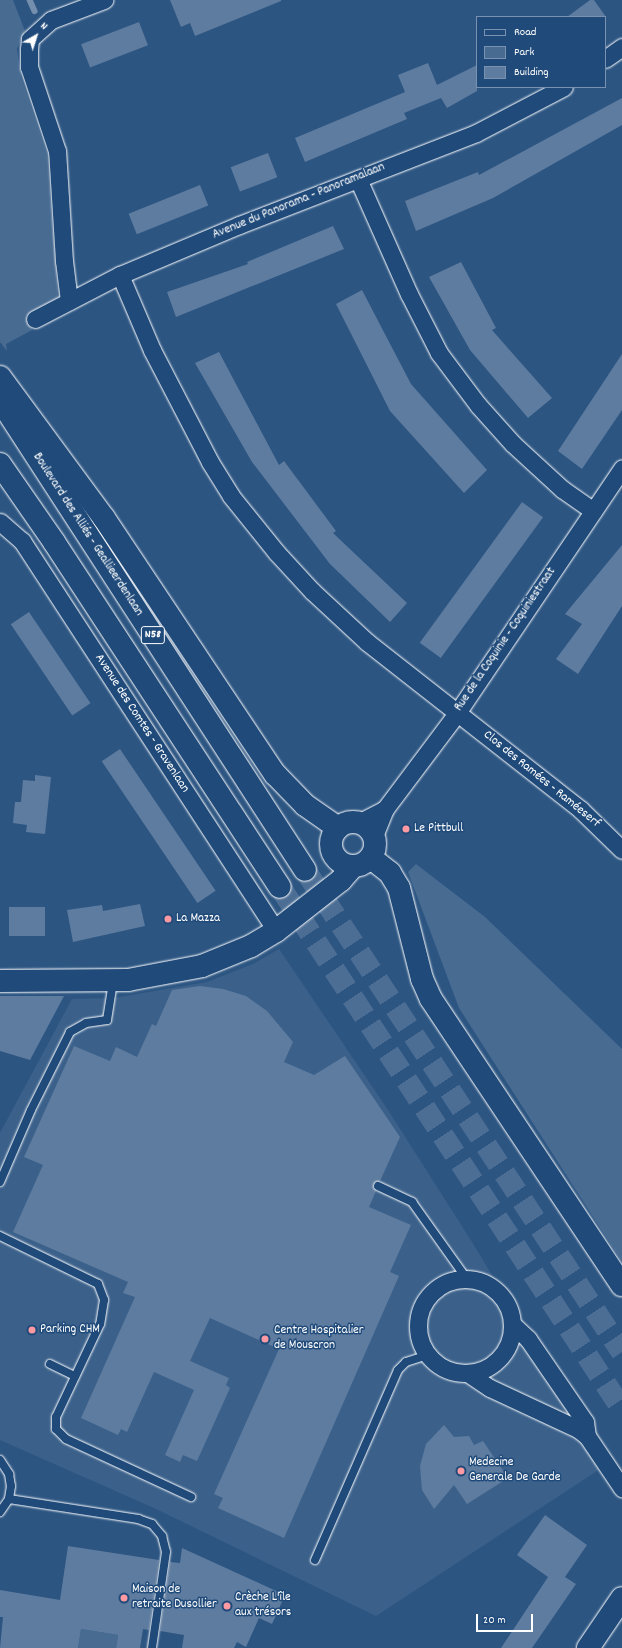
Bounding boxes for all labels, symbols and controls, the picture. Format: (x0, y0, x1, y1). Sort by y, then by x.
north arrow (16, 16, 56, 56)
legend (476, 16, 606, 88)
text: N (36, 19, 51, 35)
text: Road (514, 24, 536, 41)
text: Park (514, 44, 534, 61)
text: Building (514, 64, 549, 81)
street label: Avenue du Panorama - Panoramalaan (211, 160, 387, 244)
street label: Boulevard des Alliés - Geallieerdenlaan (28, 450, 146, 620)
street label: Rue de la Coquinie - Coquiniestraat (452, 565, 560, 715)
road number: N58 (140, 625, 166, 645)
street label: Avenue des Comtes - Gravenlaan (90, 652, 192, 796)
street label: Clos des Ramées - Raméeserf (479, 728, 603, 832)
place label: Le Pittbull (414, 821, 463, 837)
marker: Le Pittbull (401, 824, 411, 834)
place label: La Mazza (176, 911, 220, 927)
marker: La Mazza (163, 914, 173, 924)
place label: Parking CHM (40, 1322, 100, 1338)
place label: Centre Hospitalier de Mouscron (274, 1324, 364, 1355)
marker: Parking CHM (27, 1325, 37, 1335)
marker: Centre Hospitalier de Mouscron (259, 1333, 271, 1345)
place label: Medecine Generale De Garde (469, 1456, 560, 1487)
marker: Medecine Generale De Garde (456, 1466, 466, 1476)
place label: Maison de retraite Dusollier (132, 1583, 217, 1614)
place label: Crèche L'île aux trésors (235, 1591, 291, 1622)
marker: Maison de retraite Dusollier (119, 1593, 129, 1603)
marker: Crèche L'île aux trésors (222, 1601, 232, 1611)
scale bar (478, 1606, 535, 1632)
text: 20 m (483, 1612, 506, 1629)

